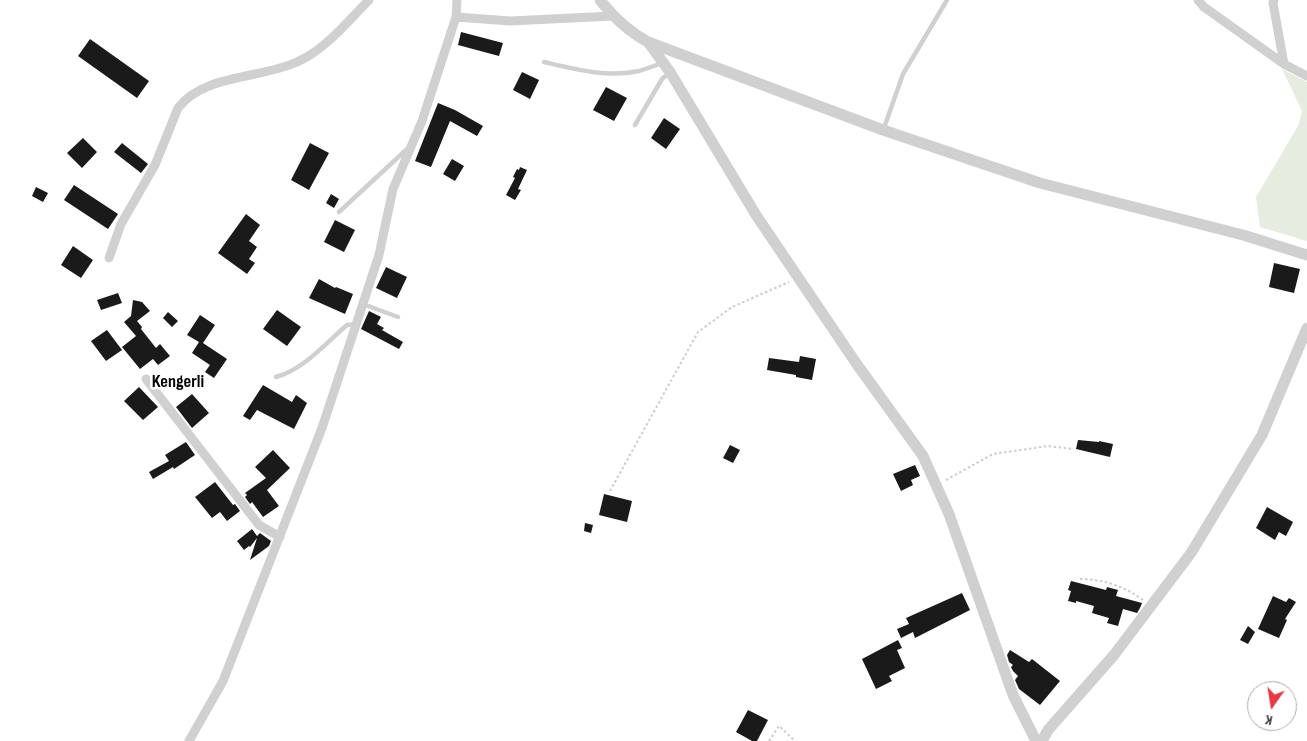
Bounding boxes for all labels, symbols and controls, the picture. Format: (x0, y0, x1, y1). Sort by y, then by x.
district label: Kengerli (152, 371, 204, 393)
north arrow (1247, 681, 1297, 731)
text: K (1263, 711, 1274, 729)

